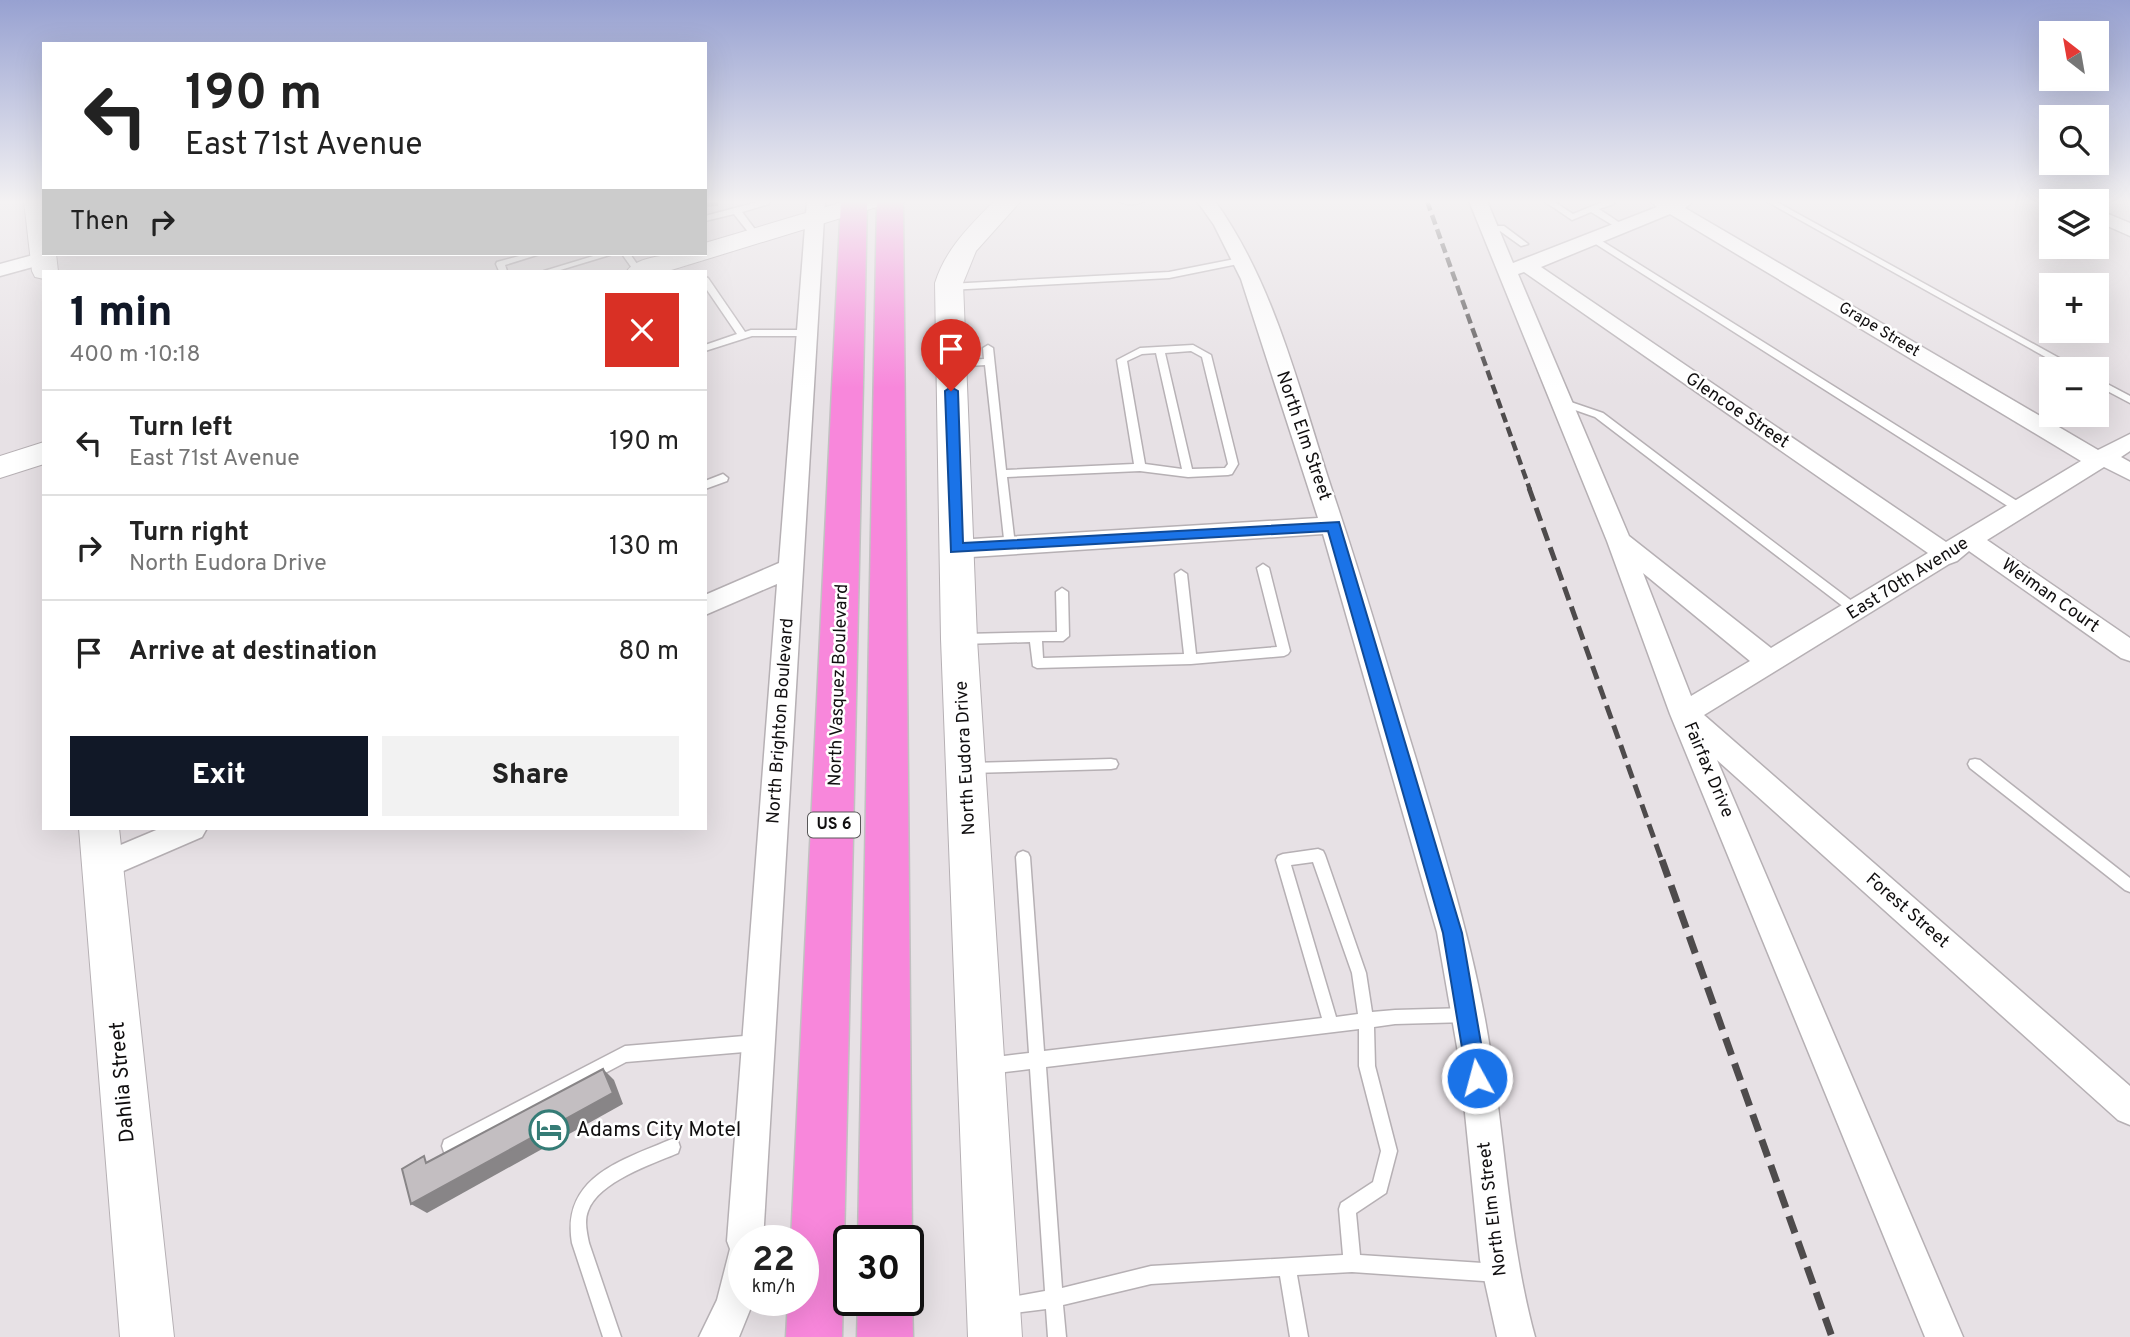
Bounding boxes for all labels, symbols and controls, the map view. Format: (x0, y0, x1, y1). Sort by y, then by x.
north arrow (2039, 21, 2109, 91)
map controls (2039, 21, 2109, 427)
text: 190 m (185, 65, 322, 127)
icon: left (70, 70, 161, 161)
button: search (2039, 105, 2109, 175)
text: East 71st Avenue (185, 126, 422, 166)
button: layers (2039, 189, 2109, 259)
icon: right (143, 203, 181, 241)
text: Then (70, 206, 129, 239)
button: + (2039, 273, 2109, 343)
text: 1 min (70, 288, 173, 341)
button: close (605, 293, 679, 367)
street label: Grape Street (1835, 298, 1923, 362)
pin (921, 319, 981, 391)
icon: arrive (932, 330, 970, 368)
text: 400 m · 10:18 (70, 341, 200, 370)
button: − (2039, 357, 2109, 427)
street label: North Elm Street (1270, 368, 1336, 504)
street label: Glencoe Street (1681, 368, 1793, 454)
text: Turn left (129, 412, 233, 445)
icon: left (70, 424, 108, 462)
text: 190 m (609, 426, 679, 459)
text: East 71st Avenue (129, 445, 300, 474)
text: Turn right (129, 517, 249, 550)
icon: right (70, 529, 108, 567)
text: 130 m (609, 531, 679, 564)
street label: East 70th Avenue (1843, 532, 1973, 626)
text: North Eudora Drive (129, 550, 327, 579)
street label: Weiman Court (1996, 554, 2104, 638)
street label: North Vasquez Boulevard (824, 583, 854, 787)
street label: North Brighton Boulevard (762, 617, 800, 825)
icon: arrive (70, 634, 108, 672)
text: Arrive at destination (129, 636, 377, 669)
text: 80 m (619, 636, 679, 669)
street label: North Eudora Drive (950, 680, 982, 836)
street label: Fairfax Drive (1678, 719, 1738, 821)
button: Exit (70, 736, 368, 816)
button: Share (382, 736, 679, 816)
road number: US 6 (808, 812, 860, 838)
street label: Forest Street (1860, 868, 1954, 954)
street label: Dahlia Street (104, 1020, 142, 1144)
position arrow (1440, 1041, 1514, 1115)
hotel icon: Adams City Motel (528, 1109, 570, 1151)
place label: Adams City Motel (576, 1117, 741, 1144)
street label: North Elm Street (1473, 1140, 1513, 1278)
speed limit sign: 30 (833, 1225, 924, 1316)
text: 22 (752, 1239, 795, 1283)
text: km/h (752, 1276, 795, 1299)

